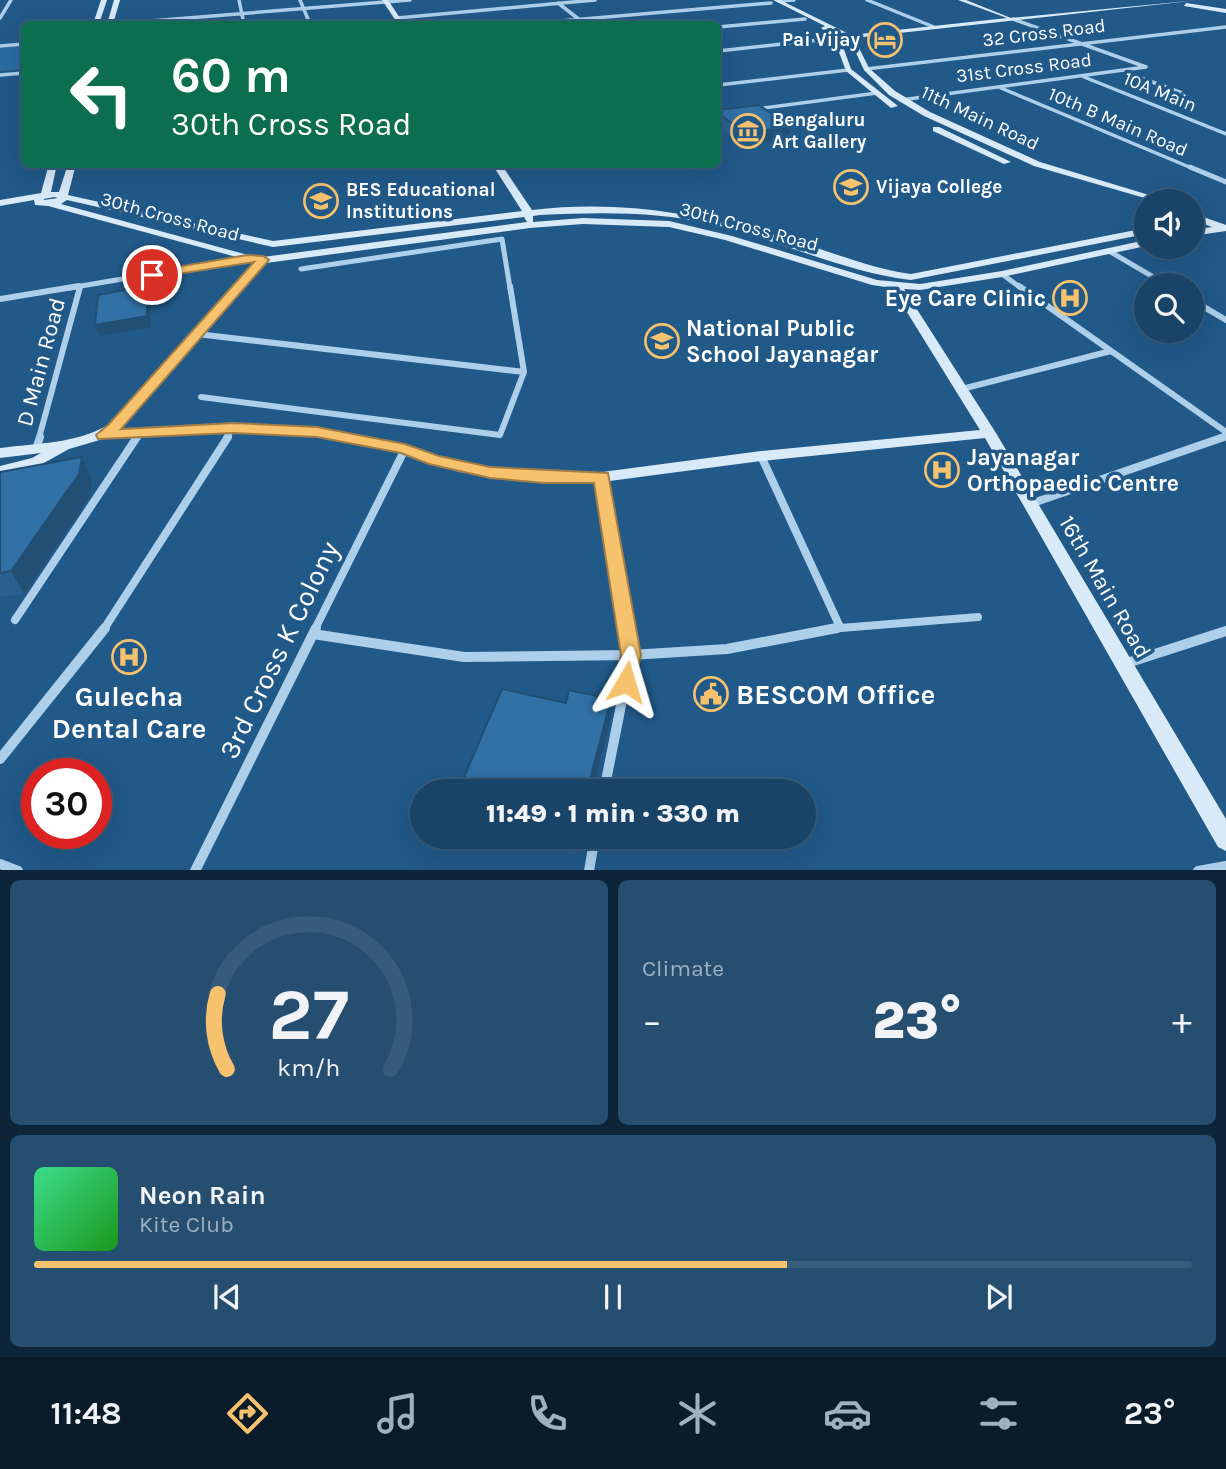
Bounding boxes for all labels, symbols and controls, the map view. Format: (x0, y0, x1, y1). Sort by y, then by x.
street label: 32 Cross Road (981, 15, 1107, 51)
hotel icon: Pai Vijay (866, 21, 904, 59)
place label: Pai Vijay (782, 29, 860, 51)
text: 60 m (171, 47, 291, 104)
icon: left (56, 49, 147, 140)
street label: 31st Cross Road (955, 49, 1093, 87)
street label: 10A Main (1120, 67, 1200, 117)
street label: 11th Main Road (918, 81, 1042, 155)
street label: 10th B Main Road (1045, 83, 1191, 161)
text: 30th Cross Road (171, 106, 411, 143)
place label: Bengaluru Art Gallery (772, 109, 867, 153)
museum icon: Bengaluru Art Gallery (729, 112, 767, 150)
school or university icon: Vijaya College (832, 168, 870, 206)
place label: Vijaya College (876, 176, 1002, 198)
place label: BES Educational Institutions (346, 179, 496, 223)
school or university icon: BES Educational Institutions (302, 182, 340, 220)
street label: 30th Cross Road (98, 188, 242, 246)
map controls (1134, 189, 1204, 343)
button: sound (1134, 189, 1204, 259)
street label: 30th Cross Road (677, 198, 821, 256)
pin (122, 245, 182, 305)
icon: arrive (133, 256, 171, 294)
button: search (1134, 273, 1204, 343)
hospital icon: Eye Care Clinic (1051, 279, 1089, 317)
place label: Eye Care Clinic (885, 285, 1046, 312)
street label: D Main Road (11, 295, 71, 429)
place label: National Public School Jayanagar (686, 315, 878, 368)
school or university icon: National Public School Jayanagar (643, 322, 681, 360)
place label: Jayanagar Orthopaedic Centre (967, 444, 1179, 497)
hospital icon: Jayanagar Orthopaedic Centre (923, 451, 961, 489)
street label: 16th Main Road (1053, 511, 1157, 663)
street label: 3rd Cross K Colony (212, 536, 346, 764)
hospital icon: Gulecha Dental Care (110, 638, 148, 676)
position arrow (589, 645, 663, 719)
public building icon: BESCOM Office (692, 675, 730, 713)
place label: BESCOM Office (736, 678, 935, 711)
place label: Gulecha Dental Care (52, 680, 206, 745)
speed limit sign: 30 (21, 758, 112, 849)
text: 11:49 · 1 min · 330 m (486, 798, 740, 829)
text: Climate (642, 955, 724, 982)
text: 27 (269, 972, 349, 1057)
text: 23° (872, 990, 962, 1051)
text: − (642, 999, 662, 1044)
text: + (1172, 999, 1192, 1044)
text: km/h (277, 1052, 341, 1081)
text: Neon Rain (139, 1180, 266, 1211)
text: Kite Club (139, 1211, 234, 1238)
icon: previous (208, 1278, 246, 1316)
icon: pause (594, 1278, 632, 1316)
icon: next (980, 1278, 1018, 1316)
icon: directions (223, 1389, 272, 1438)
icon: music (373, 1389, 422, 1438)
icon: phone (523, 1389, 572, 1438)
icon: climate (673, 1389, 722, 1438)
icon: car (823, 1389, 872, 1438)
icon: filters (974, 1389, 1023, 1438)
text: 11:48 (51, 1395, 122, 1432)
text: 23° (1124, 1395, 1175, 1432)

